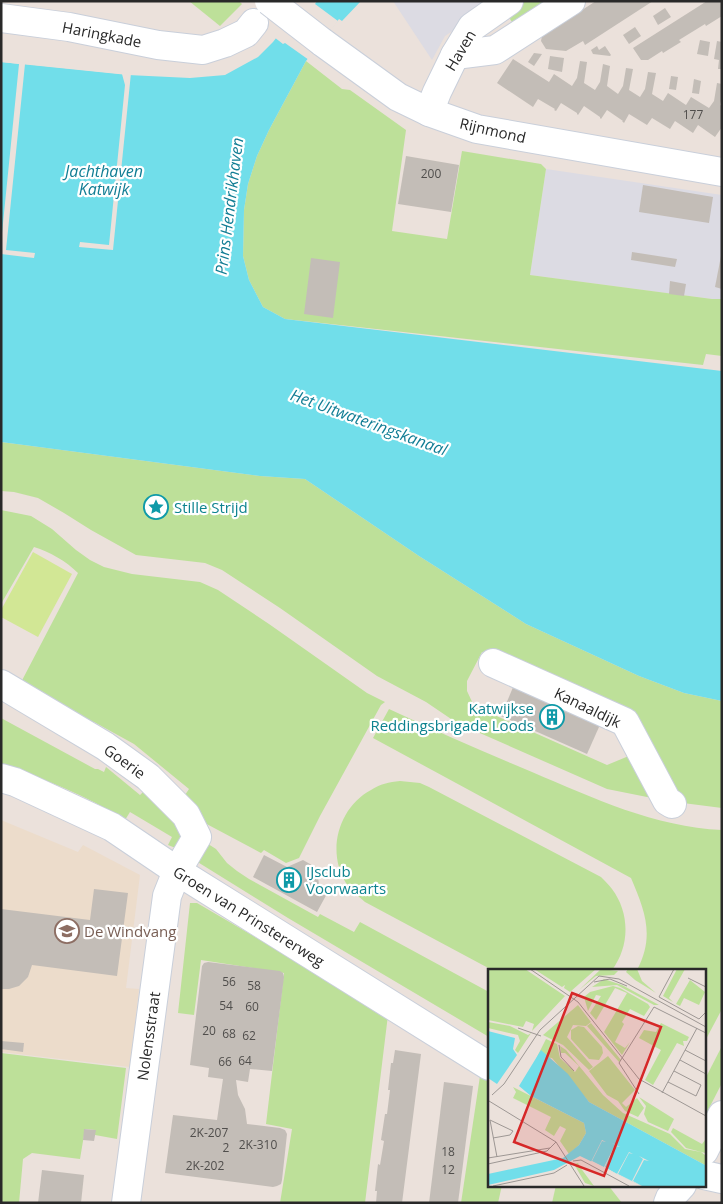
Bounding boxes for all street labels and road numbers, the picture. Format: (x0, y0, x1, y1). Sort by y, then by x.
street label: Haringkade (61, 17, 143, 51)
street label: Haven (440, 26, 480, 74)
street label: Rijnmond (458, 113, 528, 147)
street label: Kanaaldijk (551, 682, 625, 732)
street label: Goerie (100, 739, 150, 783)
street label: Groen van Prinstererweg (170, 861, 328, 971)
street label: Nolensstraat (132, 990, 164, 1082)

